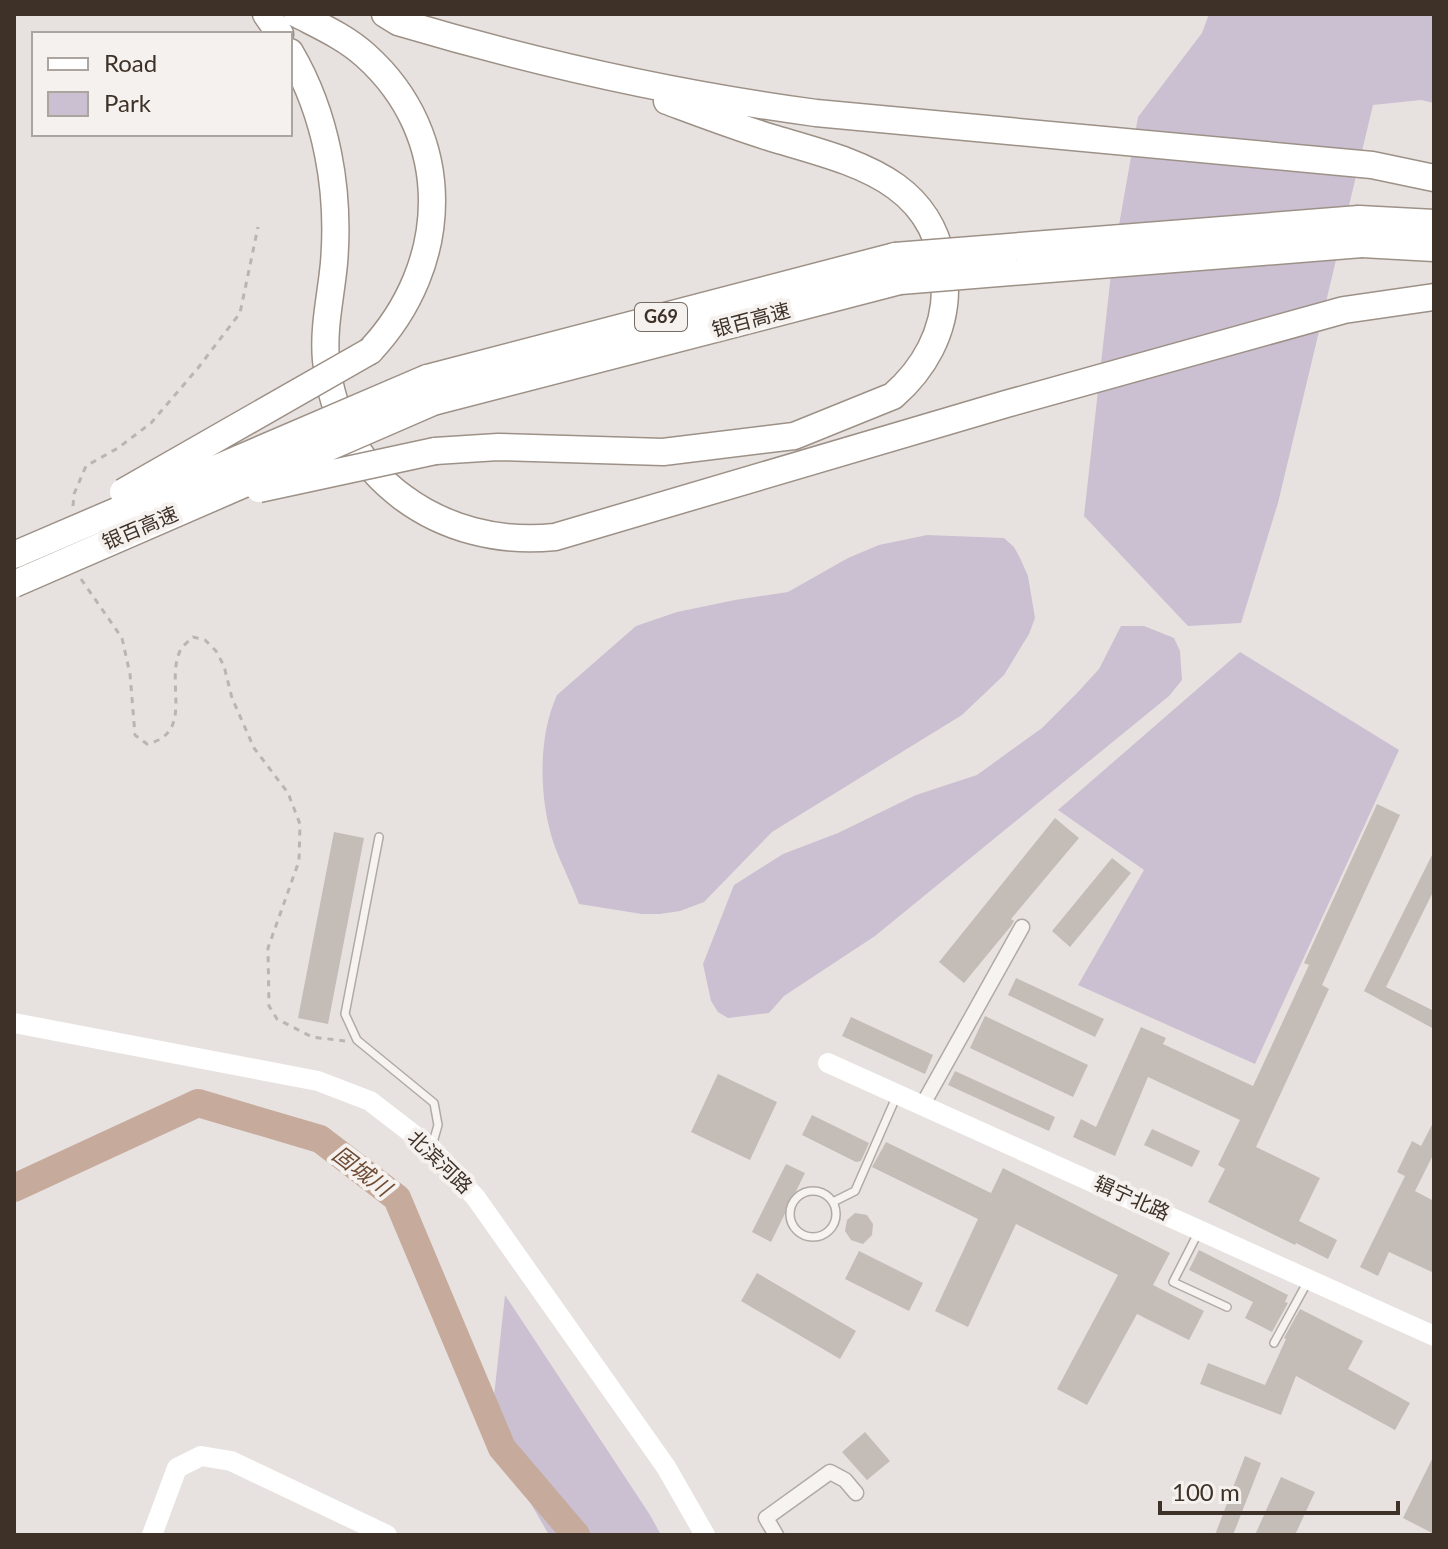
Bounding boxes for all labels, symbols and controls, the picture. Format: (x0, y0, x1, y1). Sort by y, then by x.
legend (32, 32, 292, 136)
text: Road (104, 48, 157, 77)
text: Park (104, 88, 152, 117)
street label: 银百高速 (709, 297, 792, 341)
road number: G69 (635, 303, 687, 331)
street label: 银百高速 (98, 500, 181, 554)
street label: 北滨河路 (404, 1125, 478, 1198)
water label: 固城川 (328, 1140, 398, 1202)
street label: 辑宁北路 (1091, 1170, 1174, 1224)
scale bar (1160, 1465, 1398, 1515)
text: 100 m (1172, 1477, 1240, 1506)

